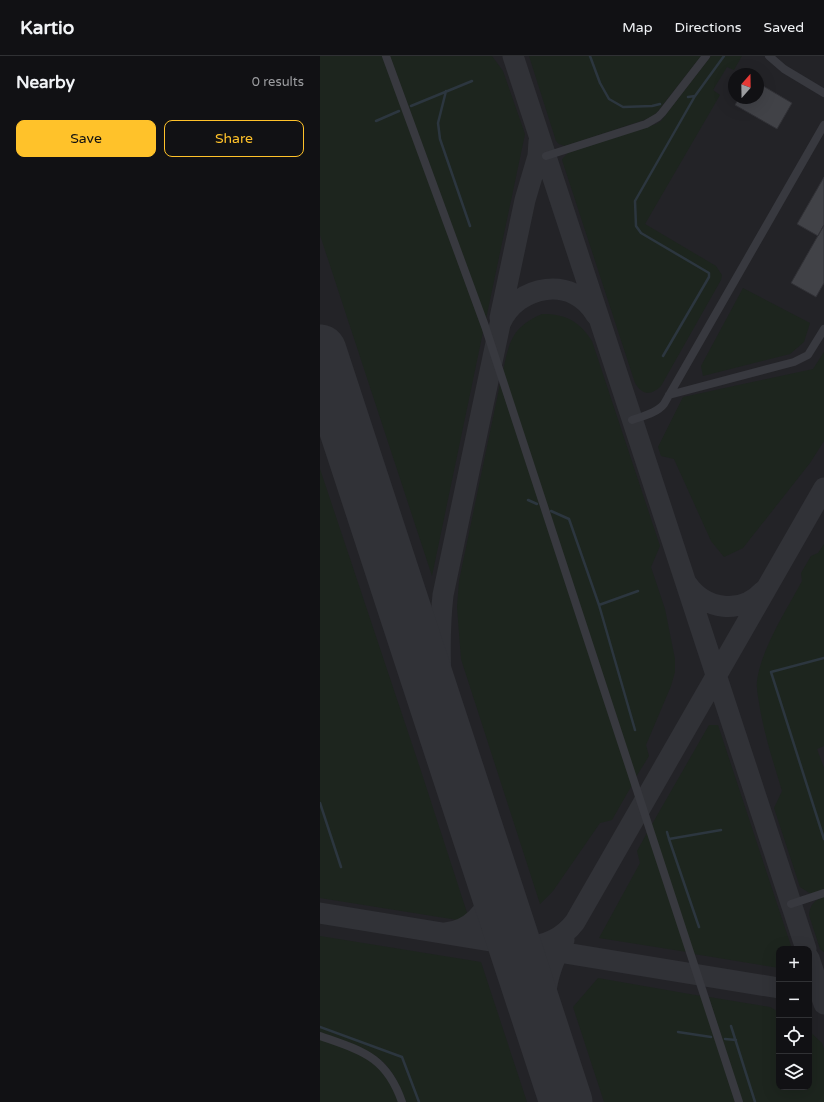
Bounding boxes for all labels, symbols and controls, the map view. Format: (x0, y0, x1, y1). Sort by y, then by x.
text: Kartio (20, 17, 74, 39)
text: Map (622, 19, 653, 36)
text: Directions (675, 19, 742, 36)
text: Saved (764, 19, 804, 36)
north arrow (728, 68, 764, 104)
text: Nearby (16, 72, 75, 93)
text: 0 results (252, 74, 304, 90)
button: Save (16, 120, 156, 157)
button: Share (164, 120, 304, 157)
map controls (776, 946, 812, 1090)
button: + (776, 946, 812, 982)
button: − (776, 982, 812, 1018)
button: locate (776, 1018, 812, 1054)
button: layers (776, 1054, 812, 1090)

